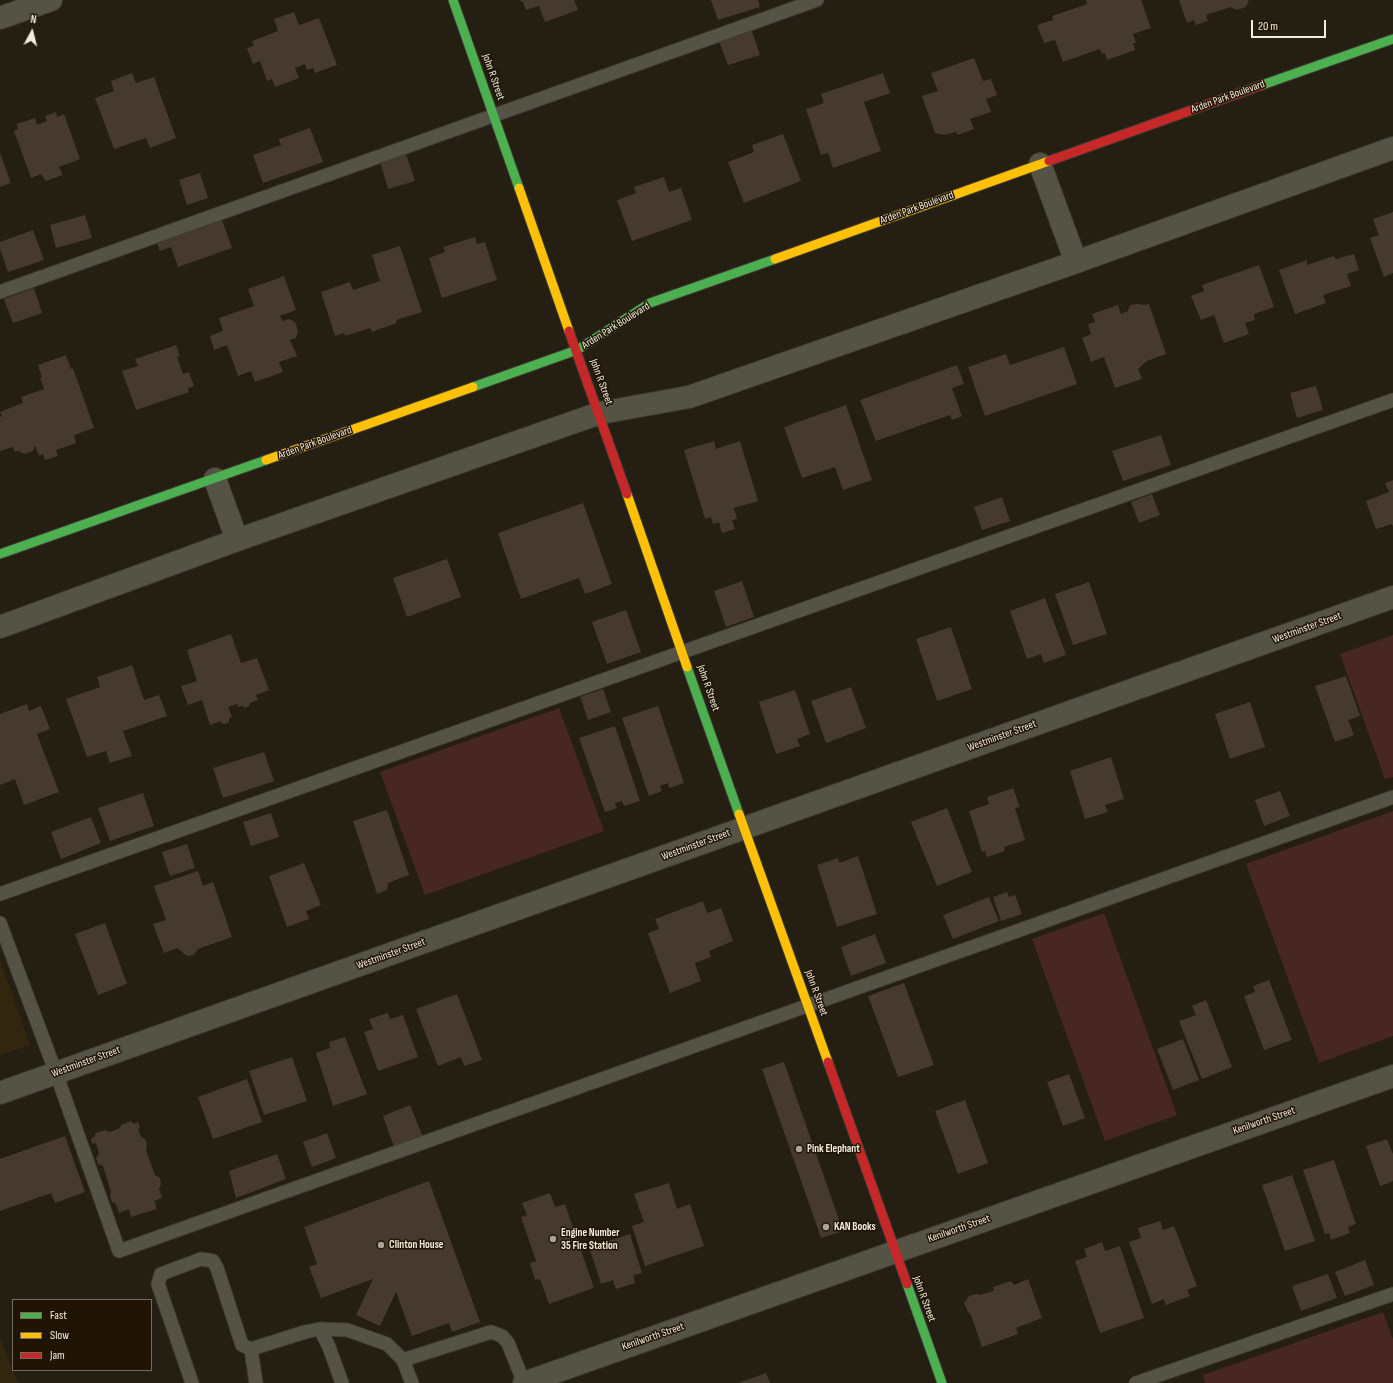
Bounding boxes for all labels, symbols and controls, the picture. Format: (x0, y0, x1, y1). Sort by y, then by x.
north arrow (12, 12, 52, 52)
scale bar (1253, 12, 1328, 38)
text: N (30, 13, 37, 26)
text: 20 m (1258, 19, 1278, 34)
street label: John R Street (479, 52, 507, 102)
street label: Arden Park Boulevard (1189, 78, 1267, 116)
street label: Arden Park Boulevard (878, 189, 956, 227)
street label: Arden Park Boulevard (580, 300, 652, 352)
street label: John R Street (587, 357, 615, 407)
street label: Arden Park Boulevard (276, 424, 354, 462)
street label: Westminster Street (1271, 609, 1343, 647)
street label: John R Street (694, 663, 722, 713)
street label: Westminster Street (966, 717, 1038, 755)
street label: Westminster Street (660, 826, 732, 864)
street label: Westminster Street (355, 935, 427, 973)
street label: John R Street (802, 968, 830, 1018)
street label: Westminster Street (50, 1043, 122, 1081)
street label: Kenilworth Street (1231, 1104, 1297, 1138)
place label: Pink Elephant (807, 1142, 860, 1156)
marker: Pink Elephant (794, 1144, 804, 1154)
street label: Kenilworth Street (926, 1212, 992, 1246)
place label: KAN Books (834, 1220, 876, 1234)
marker: KAN Books (821, 1222, 831, 1232)
place label: Engine Number 35 Fire Station (561, 1226, 620, 1252)
marker: Engine Number 35 Fire Station (548, 1234, 558, 1244)
place label: Clinton House (389, 1238, 444, 1252)
marker: Clinton House (376, 1240, 386, 1250)
street label: John R Street (910, 1274, 938, 1324)
legend (12, 1299, 152, 1371)
text: Fast (50, 1308, 67, 1323)
street label: Kenilworth Street (620, 1320, 686, 1354)
text: Slow (50, 1328, 69, 1343)
text: Jam (50, 1348, 65, 1363)

